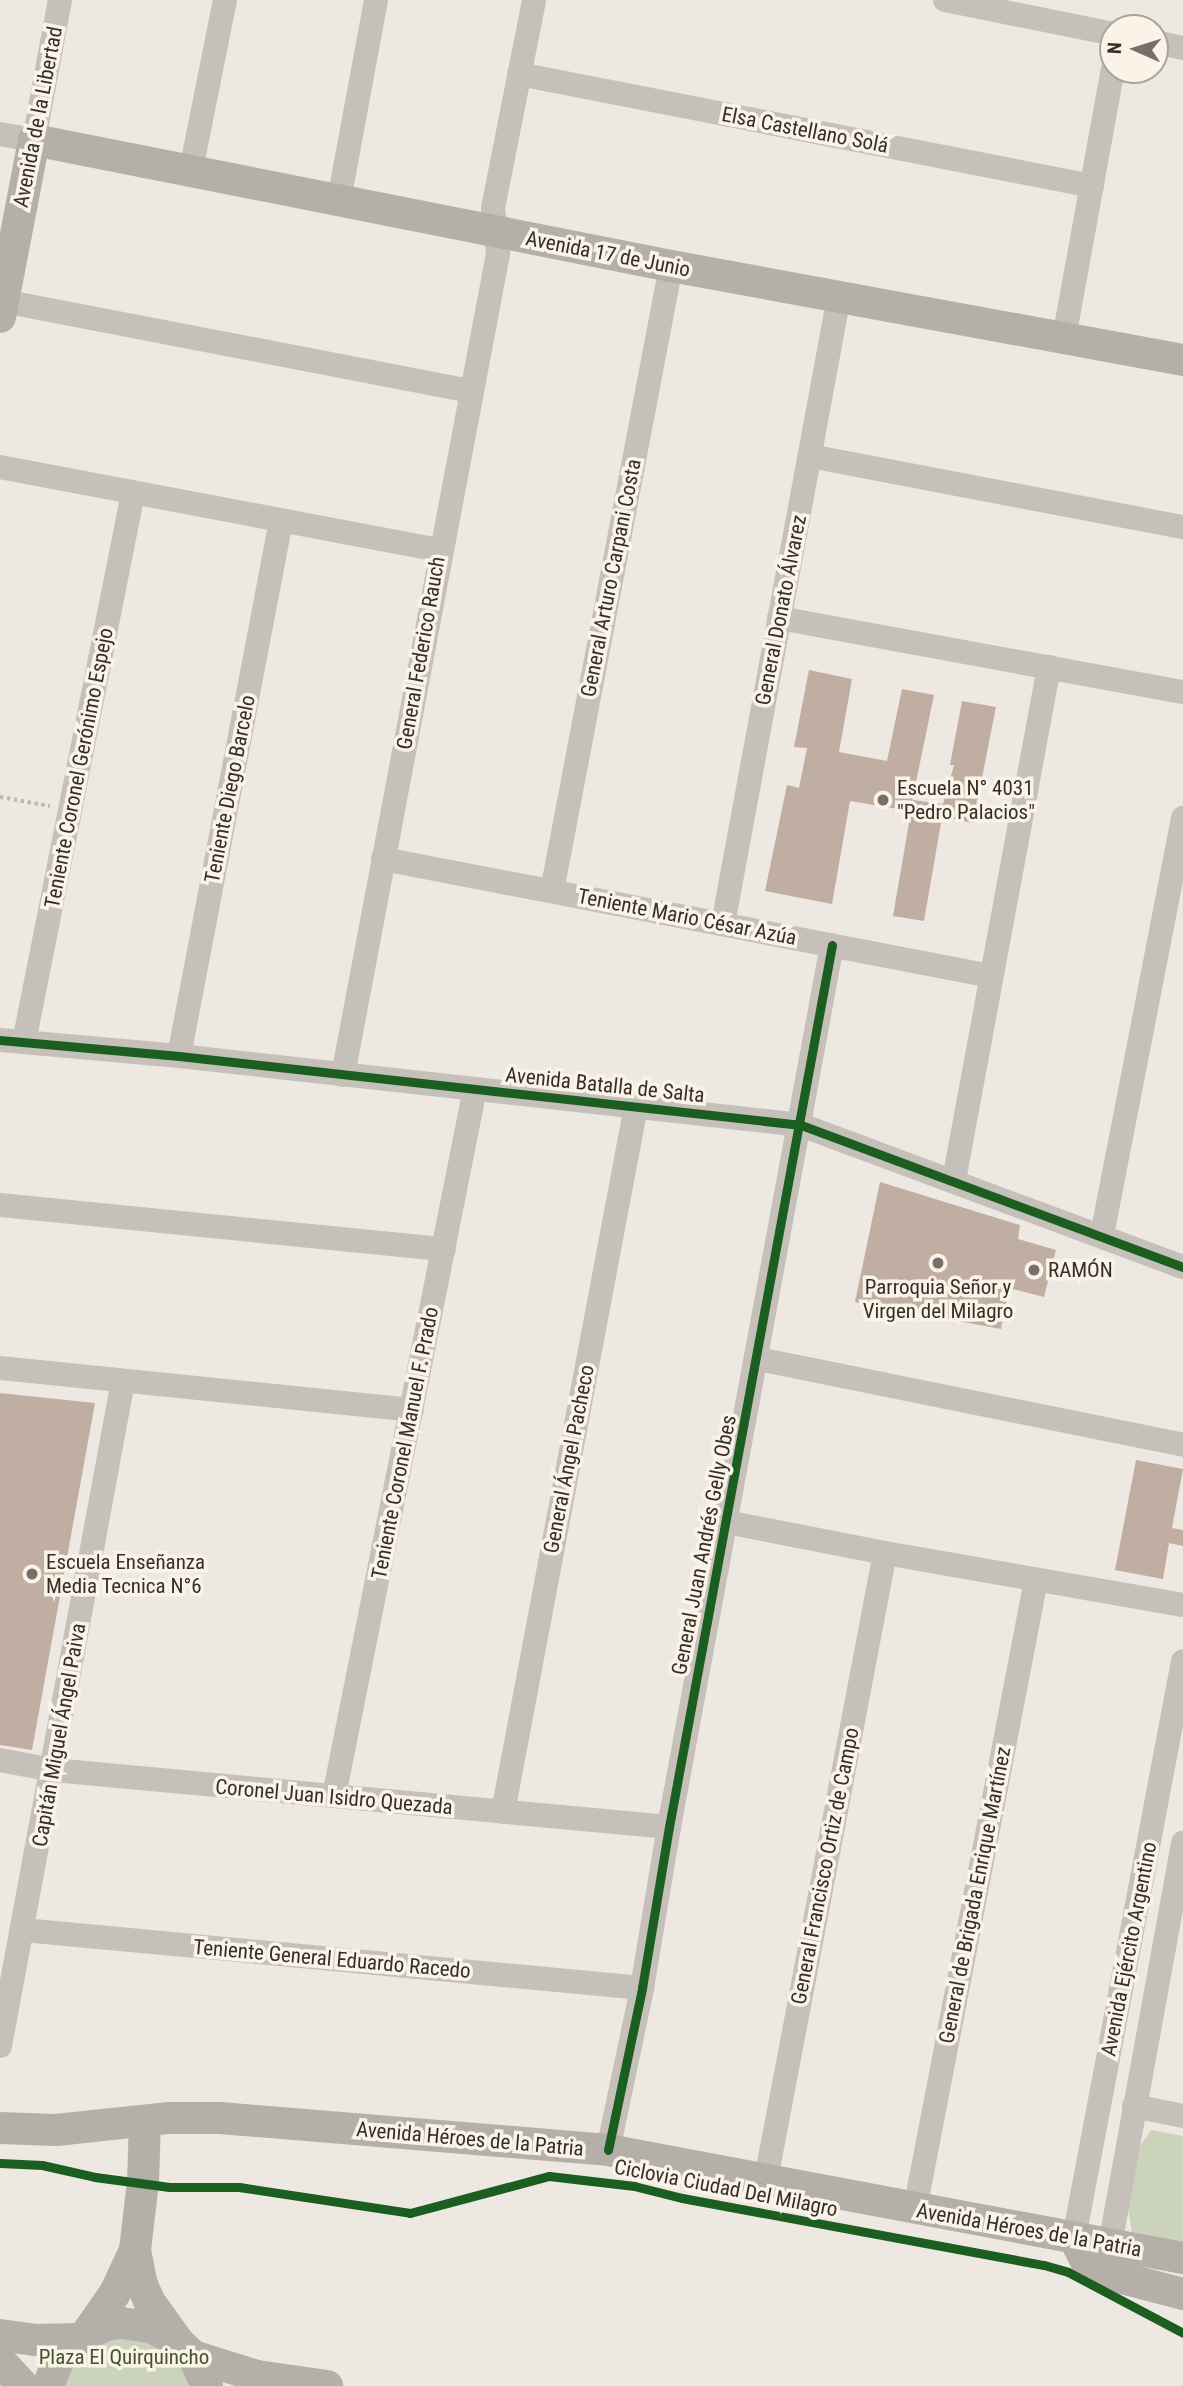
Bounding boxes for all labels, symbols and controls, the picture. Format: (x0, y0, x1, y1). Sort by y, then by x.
north arrow (1099, 14, 1169, 84)
street label: Avenida de la Libertad (8, 24, 68, 210)
text: N (1103, 42, 1126, 54)
street label: Elsa Castellano Solá (720, 102, 890, 158)
street label: Avenida 17 de Junio (524, 226, 692, 282)
street label: General Arturo Carpani Costa (576, 457, 646, 699)
street label: General Donato Álvarez (750, 513, 812, 707)
street label: General Federico Rauch (392, 555, 450, 751)
street label: Teniente Coronel Gerónimo Espejo (39, 626, 119, 910)
street label: Teniente Diego Barcelo (199, 693, 261, 885)
place label: Escuela N° 4031 "Pedro Palacios" (897, 775, 1035, 825)
marker: Escuela N° 4031 "Pedro Palacios" (875, 792, 891, 808)
street label: Teniente Mario César Azúa (575, 883, 799, 951)
street label: Avenida Batalla de Salta (504, 1062, 706, 1108)
marker: Parroquia Señor y Virgen del Milagro (930, 1255, 946, 1271)
place label: RAMÓN (1048, 1257, 1113, 1283)
marker: RAMÓN (1026, 1262, 1042, 1278)
place label: Parroquia Señor y Virgen del Milagro (863, 1274, 1013, 1324)
street label: Teniente Coronel Manuel F. Prado (366, 1305, 444, 1581)
street label: General Ángel Pacheco (538, 1363, 600, 1555)
street label: General Juan Andrés Gelly Obes (666, 1413, 742, 1677)
place label: Escuela Enseñanza Media Tecnica N°6 (46, 1549, 205, 1599)
marker: Escuela Enseñanza Media Tecnica N°6 (24, 1566, 40, 1582)
street label: Capitán Miguel Ángel Paiva (27, 1621, 91, 1849)
street label: General Francisco Ortiz de Campo (786, 1725, 864, 2007)
street label: General de Brigada Enrique Martínez (934, 1744, 1016, 2046)
street label: Coronel Juan Isidro Quezada (214, 1774, 454, 1820)
street label: Avenida Ejército Argentino (1096, 1840, 1162, 2058)
street label: Teniente General Eduardo Racedo (192, 1934, 472, 1984)
street label: Avenida Héroes de la Patria (355, 2117, 585, 2161)
street label: Ciclovia Ciudad Del Milagro (612, 2154, 840, 2222)
street label: Avenida Héroes de la Patria (914, 2198, 1144, 2262)
park label: Plaza El Quirquincho (39, 2344, 209, 2370)

